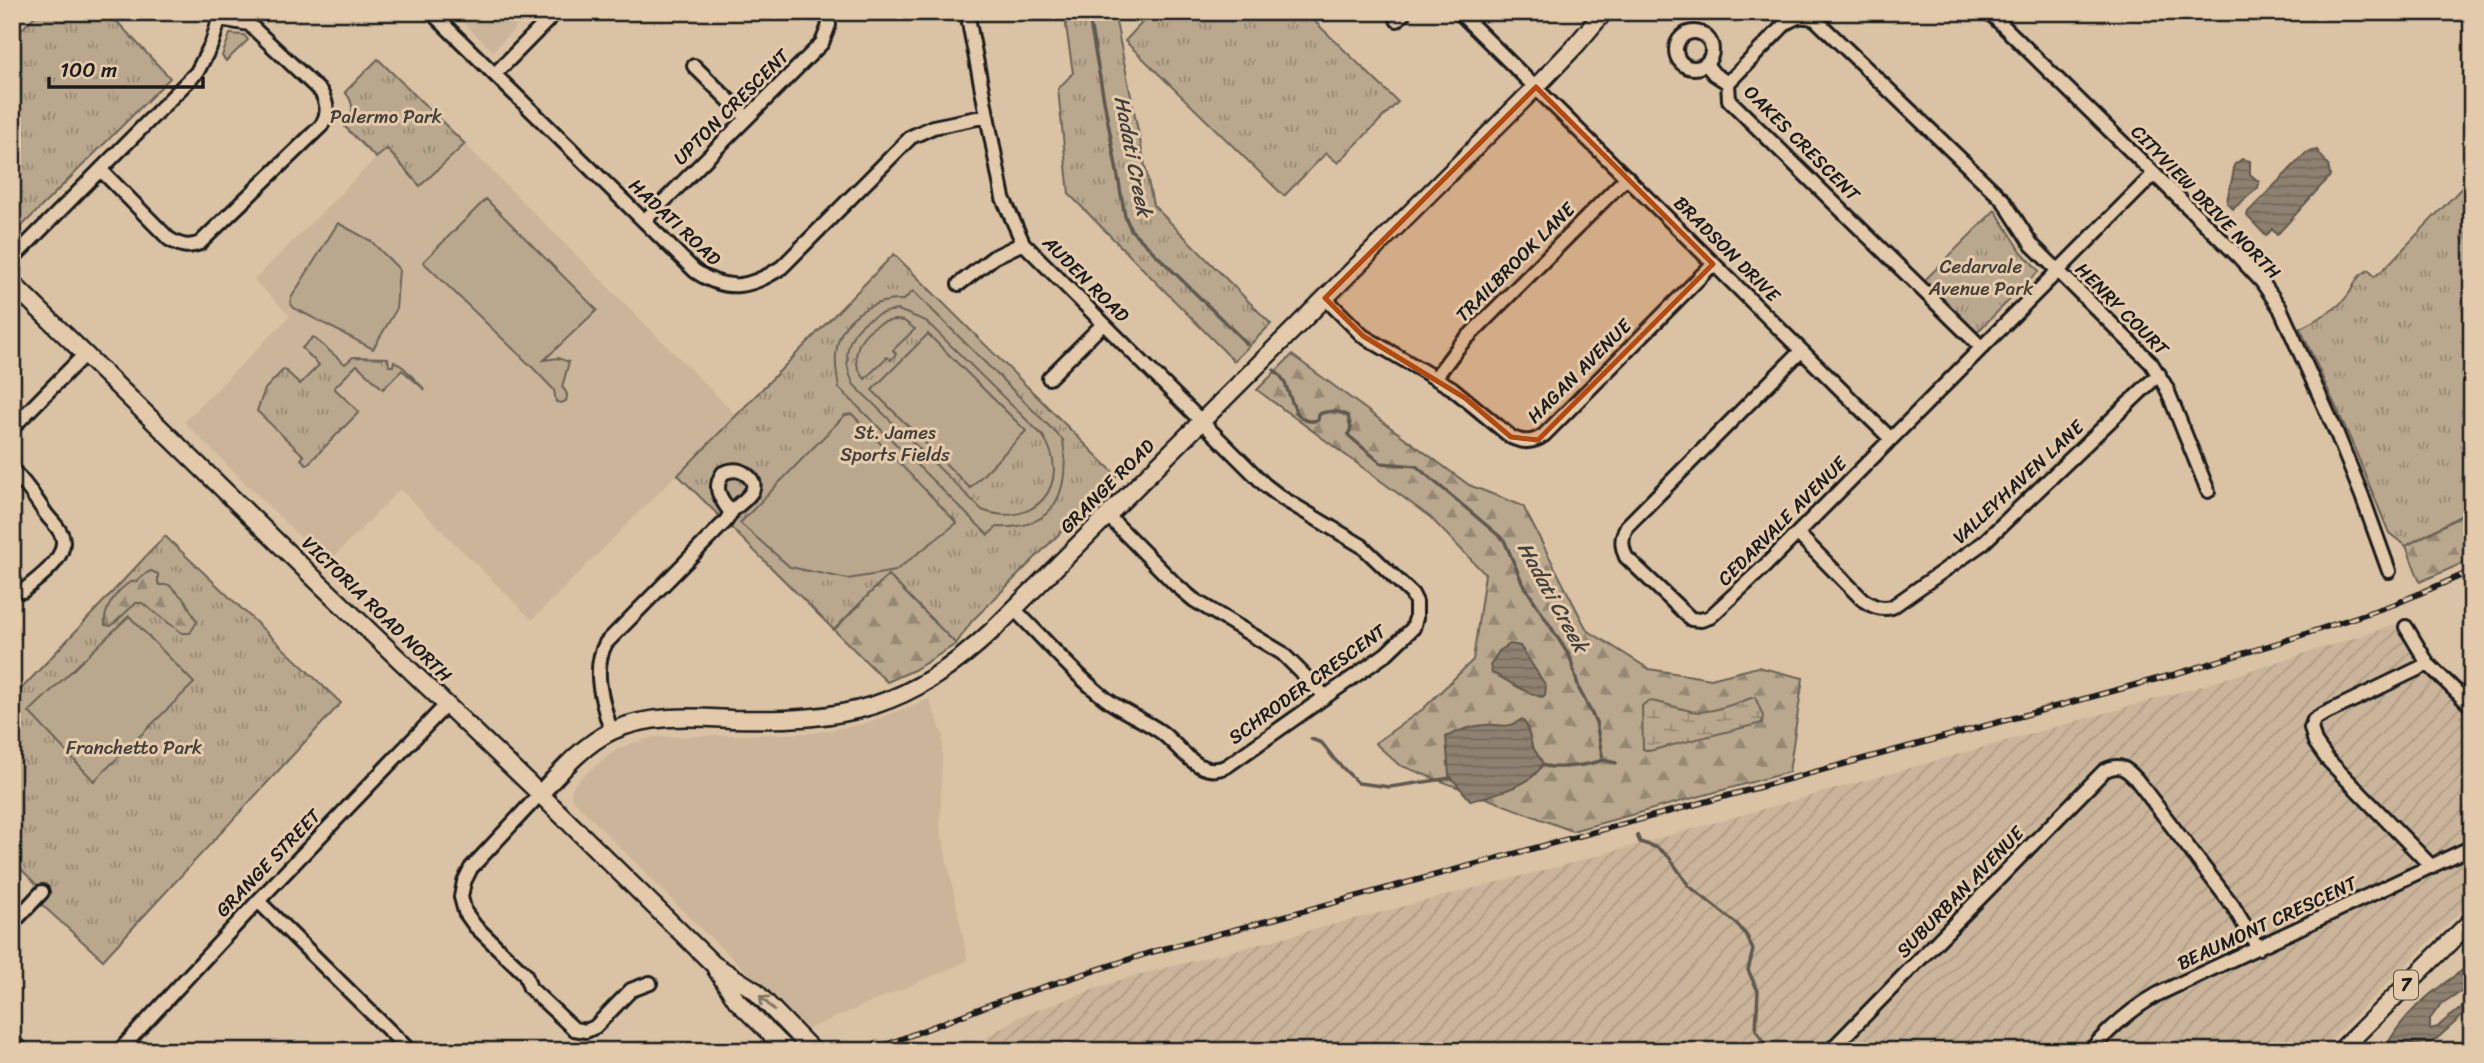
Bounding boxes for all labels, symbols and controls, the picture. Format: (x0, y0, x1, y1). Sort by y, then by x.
street label: UPTON CRESCENT (665, 40, 798, 173)
scale bar (49, 46, 203, 90)
text: 100 m (60, 51, 117, 89)
street label: OAKES CRESCENT (1736, 77, 1869, 210)
water label: Hadati Creek (1103, 93, 1164, 222)
park label: Palermo Park (330, 100, 442, 133)
street label: CITYVIEW DRIVE NORTH (2123, 117, 2289, 287)
street label: HADATI ROAD (621, 170, 730, 275)
street label: BRADSON DRIVE (1666, 188, 1789, 311)
street label: TRAILBROOK LANE (1447, 193, 1584, 330)
street label: AUDEN ROAD (1034, 227, 1138, 331)
park label: Cedarvale Avenue Park (1928, 250, 2034, 305)
street label: HENRY COURT (2067, 254, 2178, 365)
street label: HAGAN AVENUE (1519, 310, 1640, 431)
street label: VALLEYHAVEN LANE (1944, 411, 2093, 552)
park label: St. James Sports Fields (840, 416, 950, 471)
street label: GRANGE ROAD (1051, 430, 1163, 542)
street label: CEDARVALE AVENUE (1709, 447, 1856, 594)
street label: VICTORIA ROAD NORTH (294, 528, 461, 691)
water label: Hadati Creek (1507, 534, 1601, 662)
street label: SCHRODER CRESCENT (1221, 614, 1394, 753)
park label: Franchetto Park (66, 731, 202, 764)
street label: GRANGE STREET (207, 800, 329, 925)
street label: SUBURBAN AVENUE (1888, 817, 2033, 966)
street label: BEAUMONT CRESCENT (2171, 866, 2364, 979)
road number: 7 (2394, 970, 2418, 1000)
one-way arrow (758, 995, 775, 1012)

